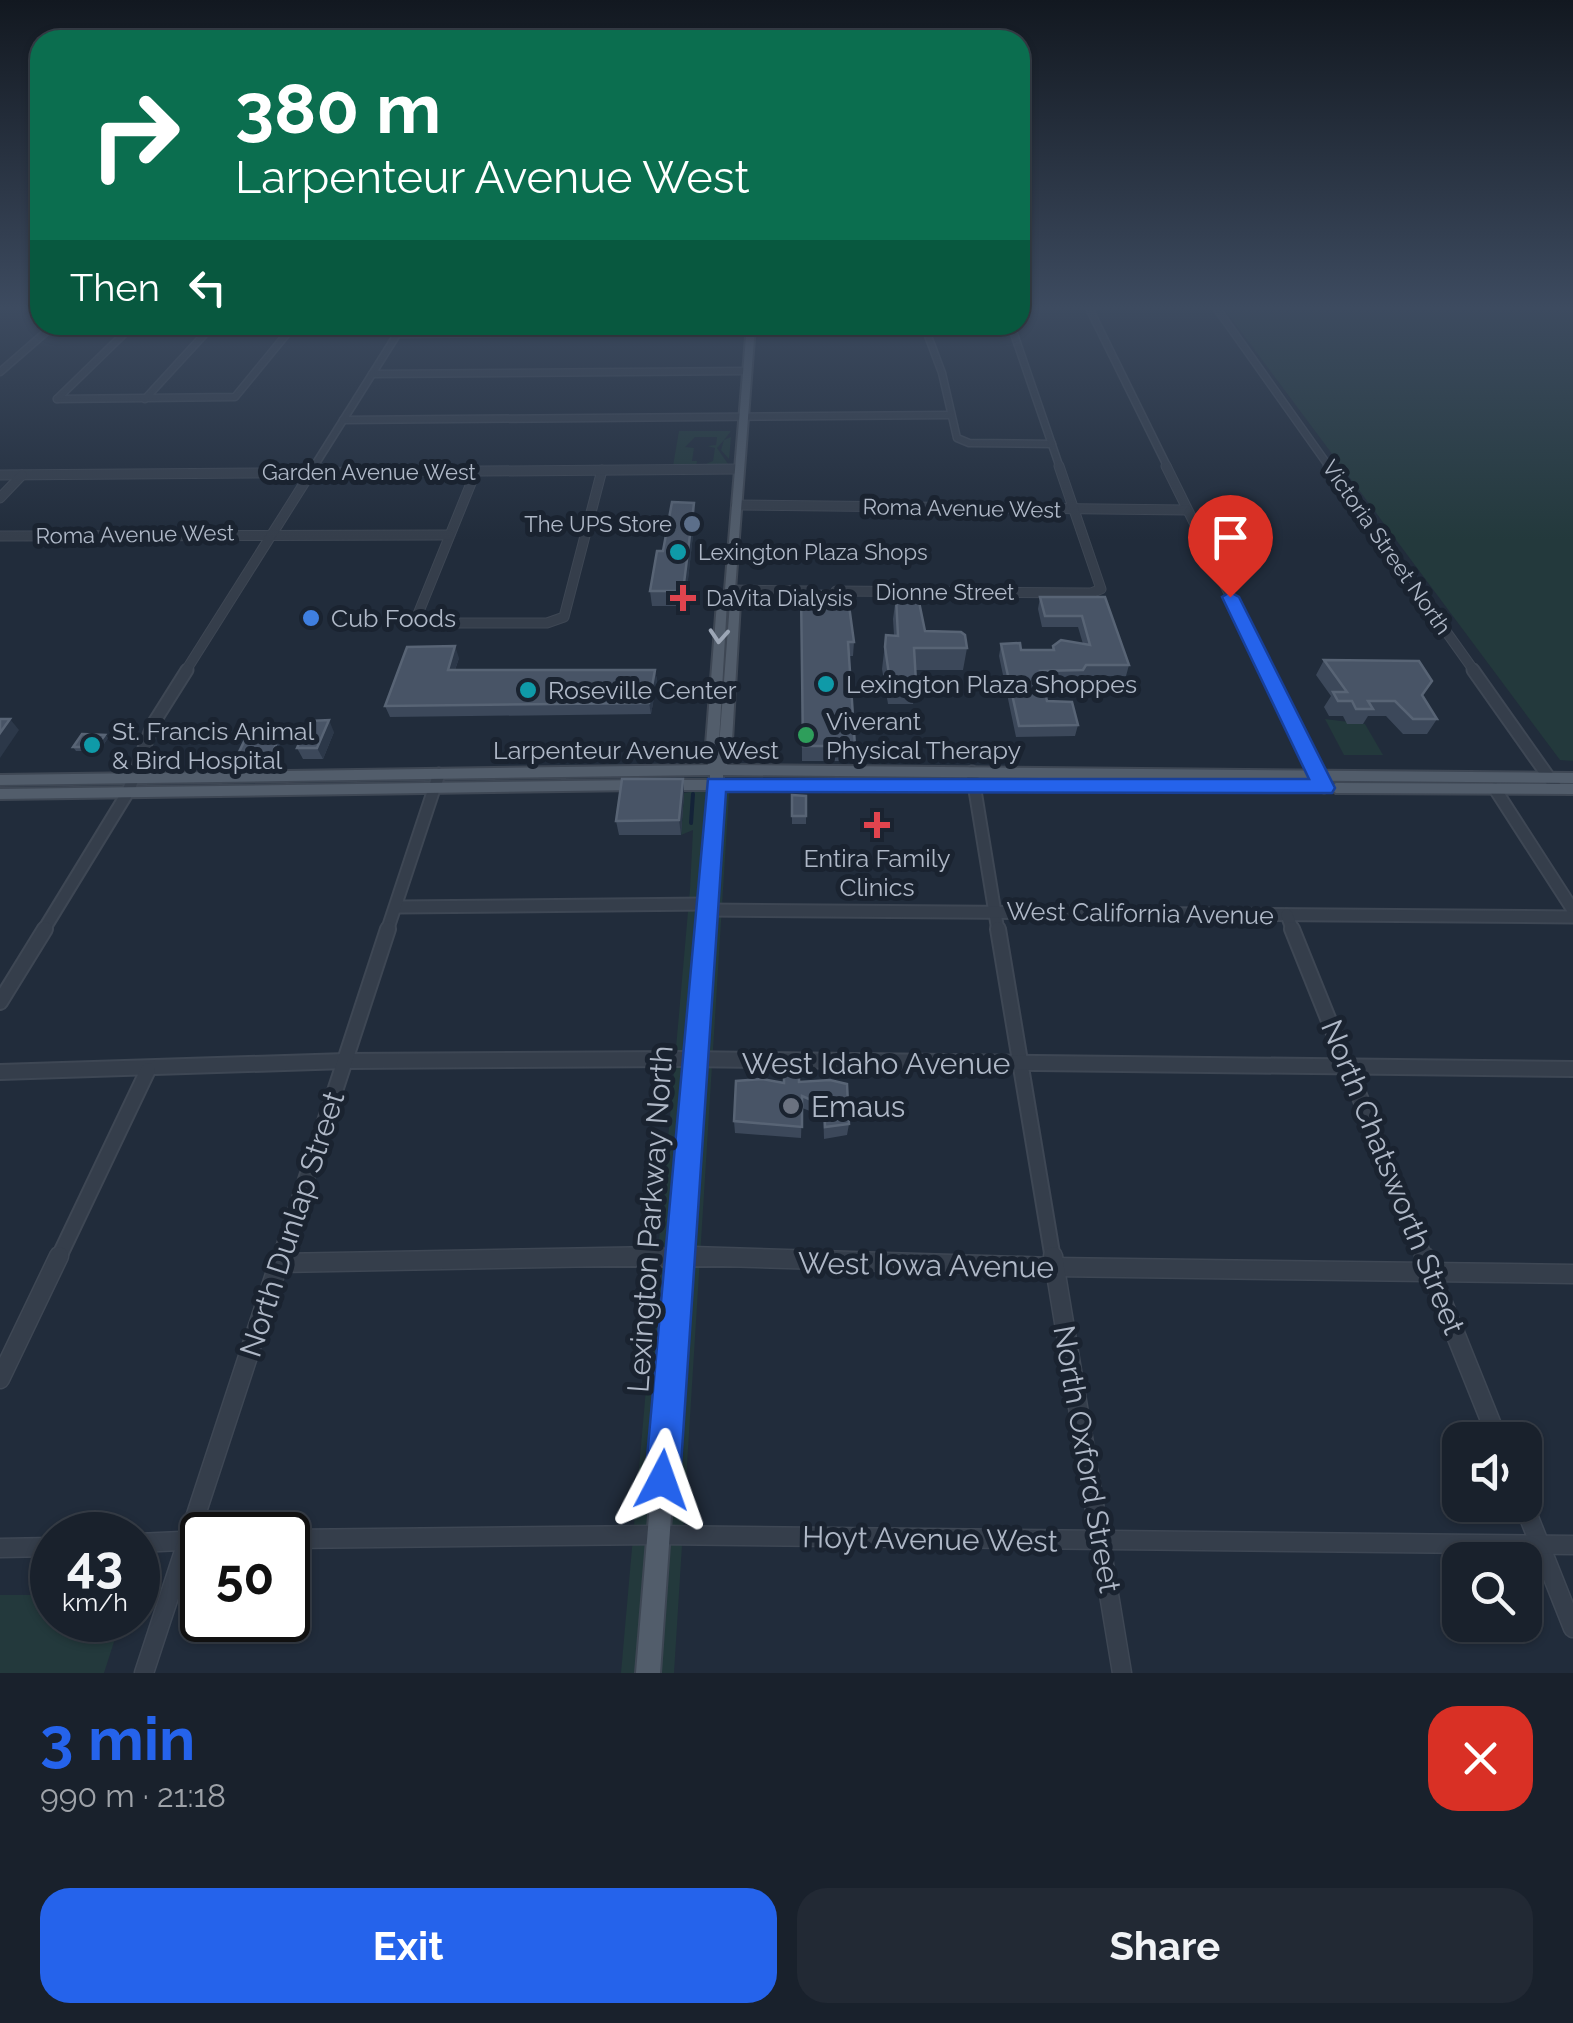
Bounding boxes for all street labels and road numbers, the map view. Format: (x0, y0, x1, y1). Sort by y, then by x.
street label: Victoria Street North (1317, 455, 1457, 639)
street label: Garden Avenue West (262, 459, 477, 485)
street label: Roma Avenue West (862, 493, 1062, 523)
street label: Roma Avenue West (35, 519, 235, 549)
street label: Dionne Street (876, 579, 1015, 605)
street label: Larpenteur Avenue West (493, 735, 780, 765)
street label: West California Avenue (1006, 896, 1274, 930)
street label: North Chatsworth Street (1314, 1015, 1472, 1339)
street label: Lexington Parkway North (620, 1044, 680, 1394)
street label: West Idaho Avenue (742, 1046, 1010, 1081)
street label: North Dunlap Street (233, 1087, 351, 1361)
street label: West Iowa Avenue (798, 1245, 1054, 1285)
street label: North Oxford Street (1046, 1323, 1128, 1595)
street label: Hoyt Avenue West (802, 1519, 1058, 1559)

